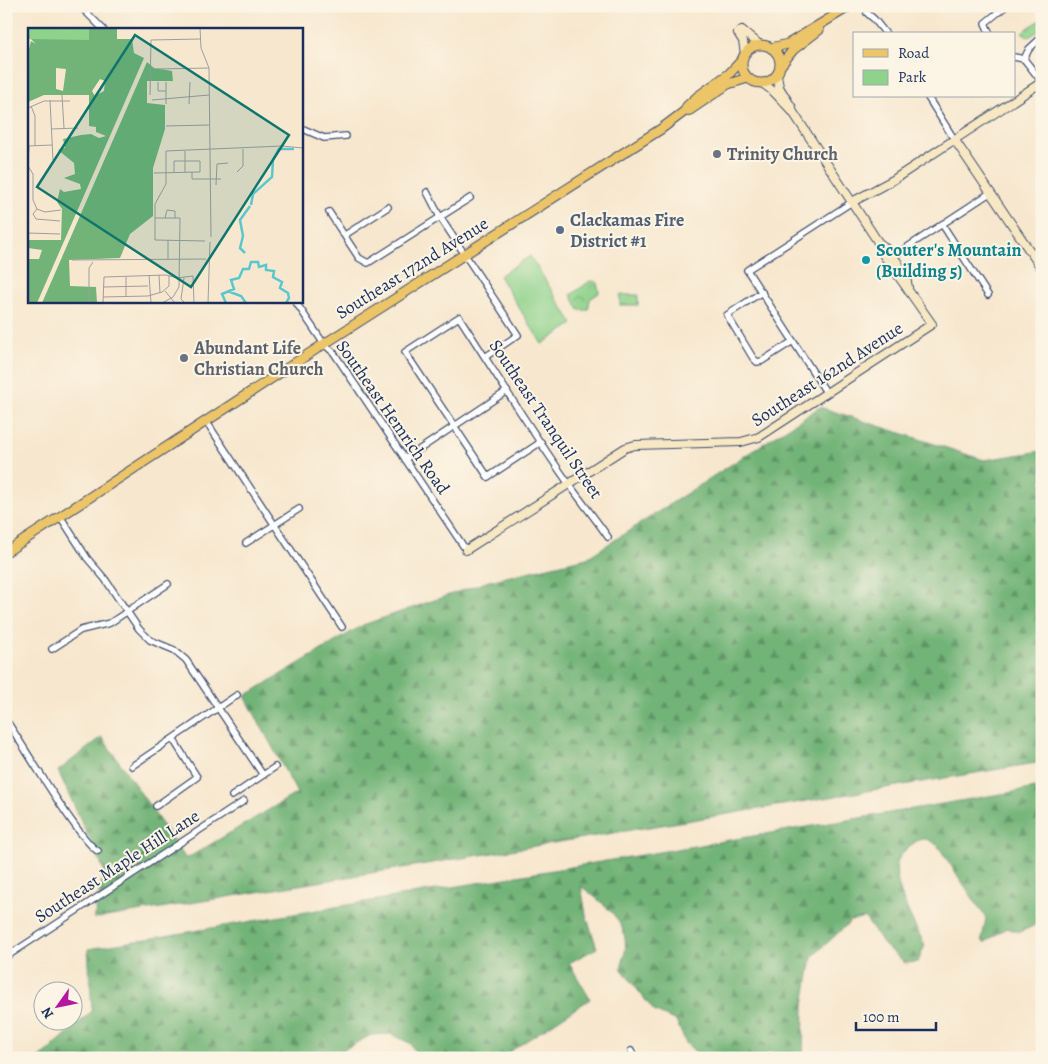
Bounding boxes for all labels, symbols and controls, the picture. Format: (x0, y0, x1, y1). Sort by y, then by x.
inset map (28, 28, 302, 302)
legend (853, 32, 1016, 98)
text: Road (898, 43, 930, 63)
text: Park (898, 67, 927, 87)
place label: Trinity Church (727, 142, 838, 166)
marker: Trinity Church (711, 148, 723, 160)
place label: Clackamas Fire District #1 (570, 208, 684, 253)
street label: Southeast 172nd Avenue (331, 211, 493, 325)
marker: Clackamas Fire District #1 (554, 224, 566, 236)
place label: Scouter's Mountain (Building 5) (876, 238, 1022, 283)
marker: Scouter's Mountain (Building 5) (860, 254, 872, 266)
street label: Southeast 162nd Avenue (747, 316, 907, 432)
street label: Southeast Hemrich Road (331, 335, 456, 499)
street label: Southeast Tranquil Street (484, 335, 608, 503)
place label: Abundant Life Christian Church (193, 336, 324, 381)
marker: Abundant Life Christian Church (178, 352, 190, 364)
street label: Southeast Maple Hill Lane (30, 804, 204, 928)
north arrow (32, 982, 82, 1032)
scale bar (856, 999, 936, 1031)
text: N (37, 1003, 58, 1022)
text: 100 m (863, 1007, 900, 1027)

